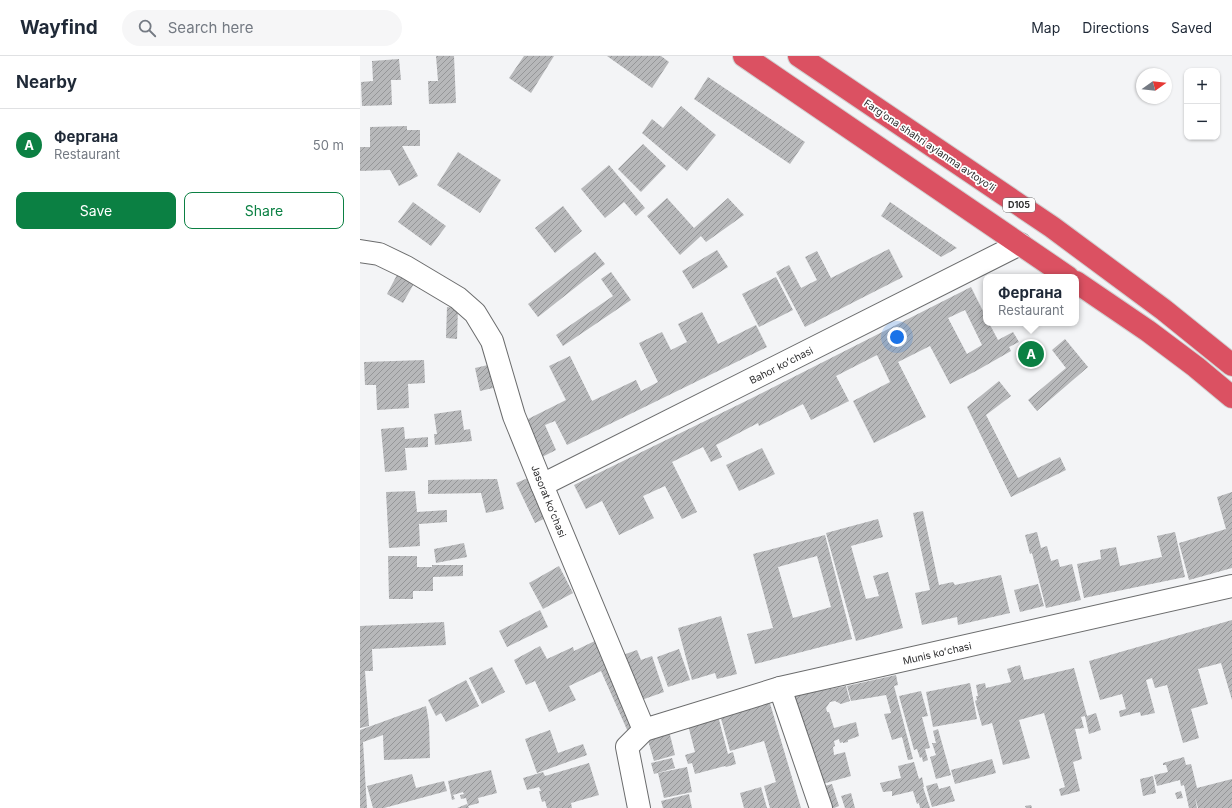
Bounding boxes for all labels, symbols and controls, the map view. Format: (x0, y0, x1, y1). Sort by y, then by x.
search box (122, 10, 402, 46)
text: Wayfind (20, 16, 98, 39)
icon: search (136, 17, 158, 39)
text: Search here (168, 18, 253, 37)
text: Map (1031, 19, 1060, 36)
text: Directions (1082, 19, 1149, 36)
text: Saved (1171, 19, 1212, 36)
north arrow (1136, 68, 1172, 104)
map controls (1184, 68, 1220, 140)
button: + (1184, 68, 1220, 104)
text: Nearby (16, 72, 77, 92)
street label: Farg‘ona shahri aylanma avtoyo‘li (862, 96, 998, 194)
button: − (1184, 104, 1220, 140)
text: Фергана (54, 127, 118, 146)
text: A (24, 137, 34, 153)
text: 50 m (313, 137, 344, 153)
text: Restaurant (54, 146, 120, 162)
button: Save (16, 192, 176, 229)
button: Share (184, 192, 344, 229)
road number: D105 (1003, 198, 1035, 212)
popup (983, 274, 1079, 326)
text: Фергана (998, 283, 1062, 302)
text: Restaurant (998, 302, 1064, 318)
your location (887, 327, 907, 347)
pin: A (1018, 339, 1044, 369)
street label: Bahor koʻchasi (747, 344, 815, 386)
street label: Jasorat koʻchasi (529, 463, 569, 539)
street label: Munis koʻchasi (901, 639, 973, 667)

